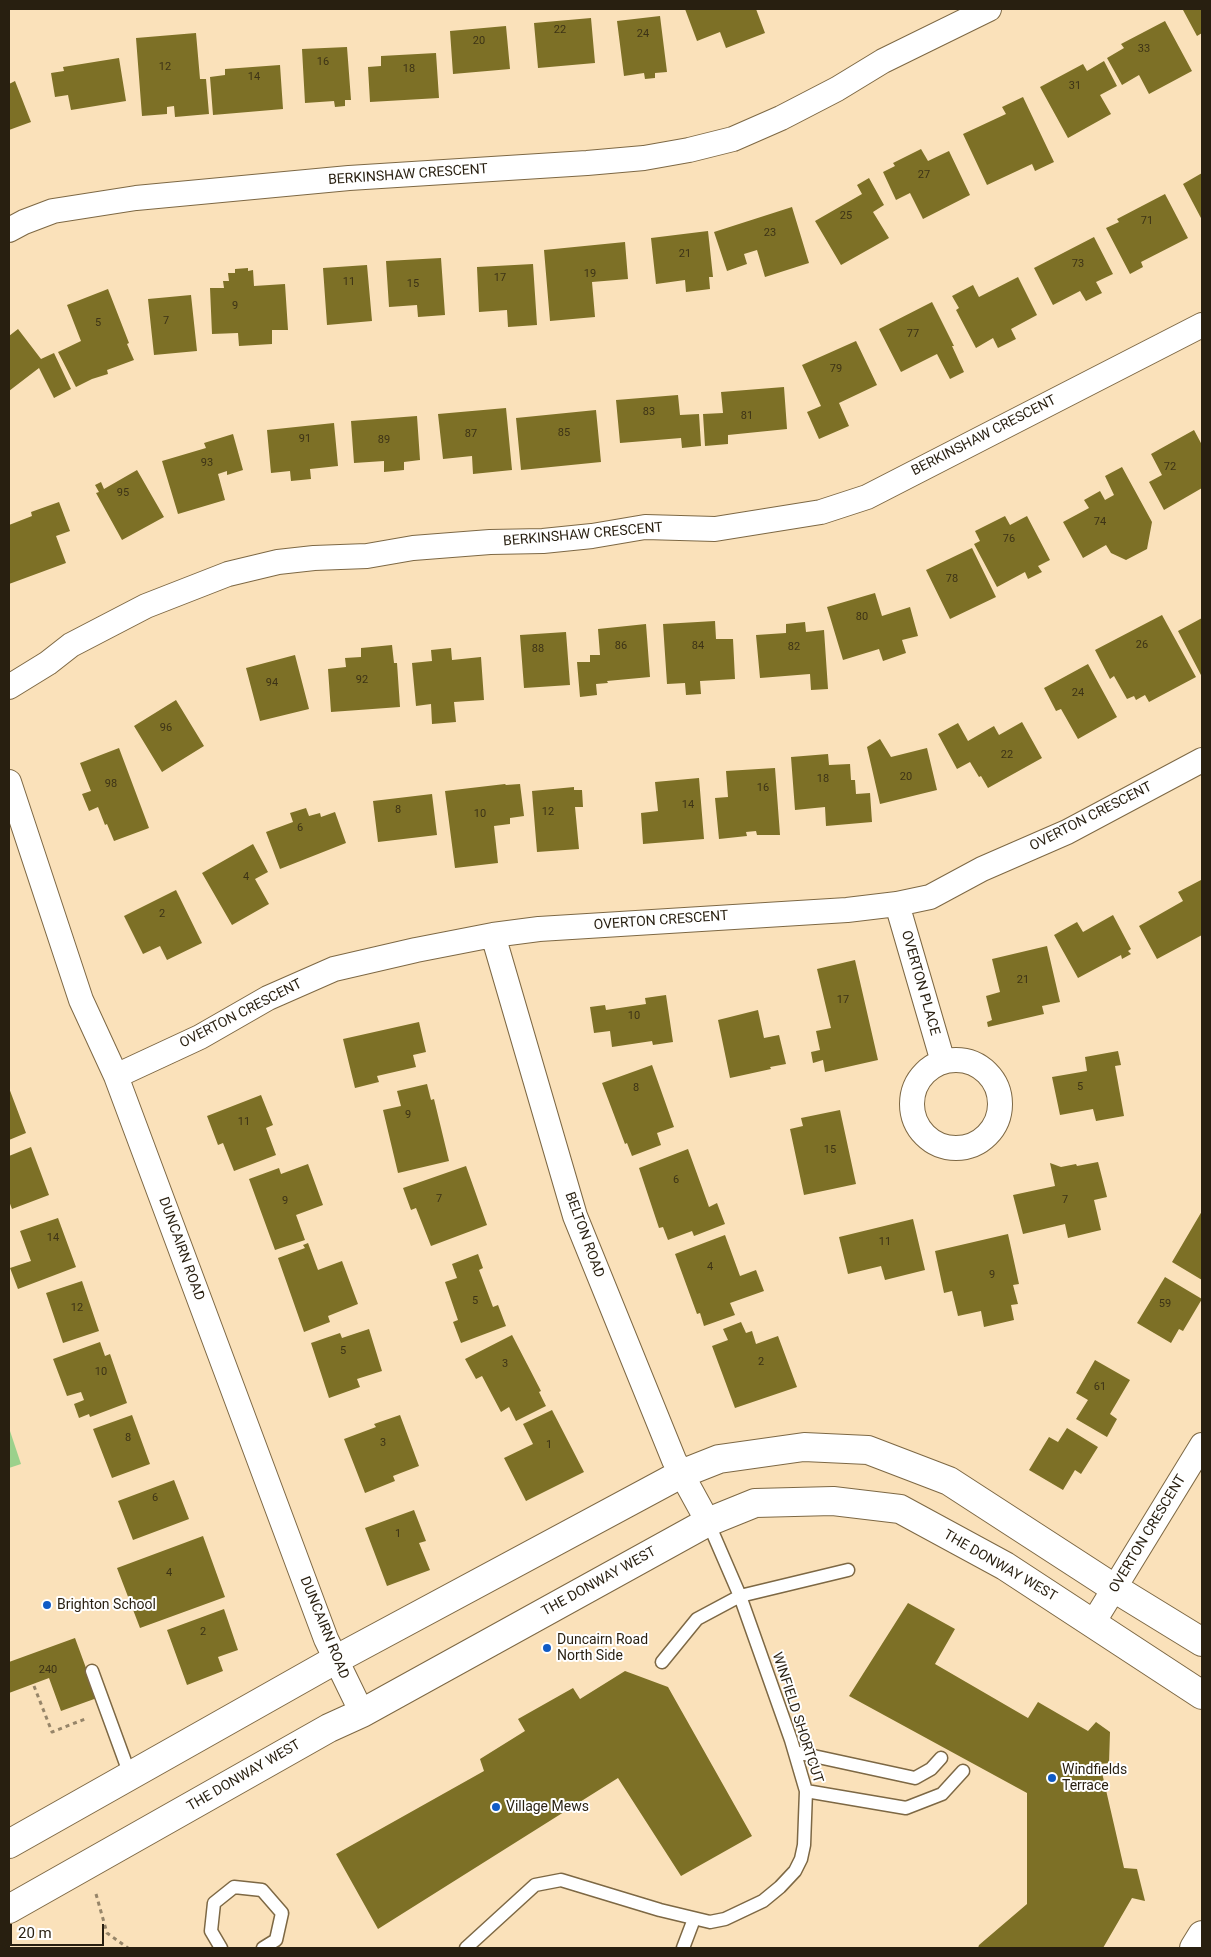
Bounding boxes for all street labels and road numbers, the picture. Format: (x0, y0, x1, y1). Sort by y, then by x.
street label: BERKINSHAW CRESCENT (328, 161, 488, 189)
street label: BERKINSHAW CRESCENT (909, 392, 1059, 480)
street label: BERKINSHAW CRESCENT (503, 520, 663, 550)
street label: OVERTON CRESCENT (1027, 779, 1155, 855)
street label: OVERTON CRESCENT (593, 908, 729, 934)
street label: OVERTON PLACE (897, 929, 943, 1037)
street label: OVERTON CRESCENT (177, 976, 305, 1052)
street label: BELTON ROAD (561, 1190, 607, 1280)
street label: DUNCAIRN ROAD (154, 1195, 208, 1303)
street label: OVERTON CRESCENT (1106, 1472, 1190, 1596)
street label: THE DONWAY WEST (940, 1527, 1060, 1605)
street label: THE DONWAY WEST (539, 1544, 659, 1620)
street label: DUNCAIRN ROAD (296, 1574, 352, 1682)
street label: WINFIELD SHORTCUT (768, 1650, 826, 1786)
street label: THE DONWAY WEST (184, 1737, 304, 1815)

